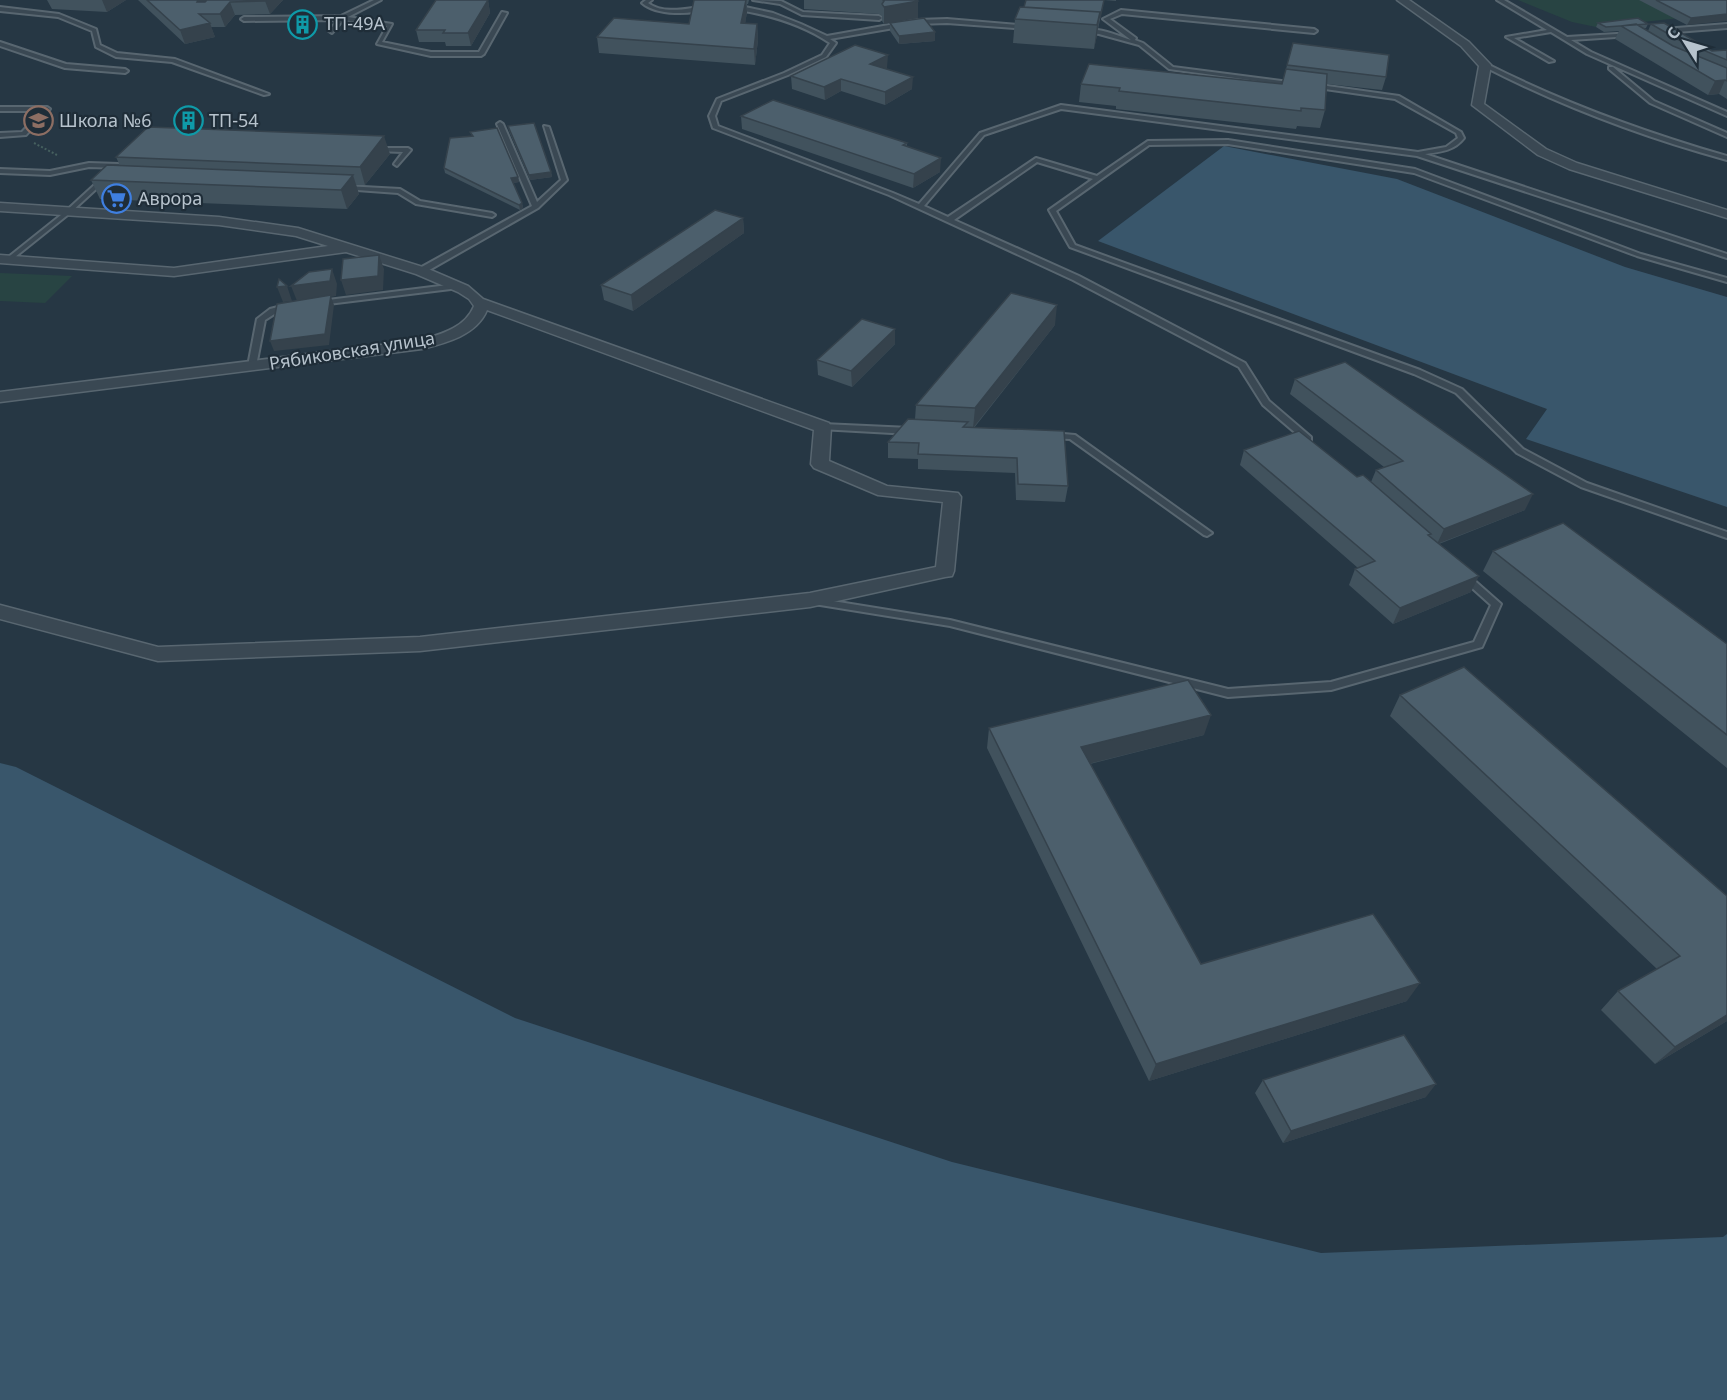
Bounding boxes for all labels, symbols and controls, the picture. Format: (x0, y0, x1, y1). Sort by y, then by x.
building icon: ТП-49А (287, 8, 319, 40)
place label: ТП-49А (324, 11, 386, 35)
north arrow (1655, 12, 1715, 72)
text: С (1661, 22, 1685, 44)
school or university icon: Школа №6 (22, 105, 54, 137)
building icon: ТП-54 (172, 105, 204, 137)
place label: Школа №6 (59, 108, 151, 132)
place label: ТП-54 (209, 108, 259, 132)
supermarket icon: Аврора (101, 183, 133, 215)
place label: Аврора (138, 186, 202, 210)
street label: Рябиковская улица (267, 325, 436, 375)

